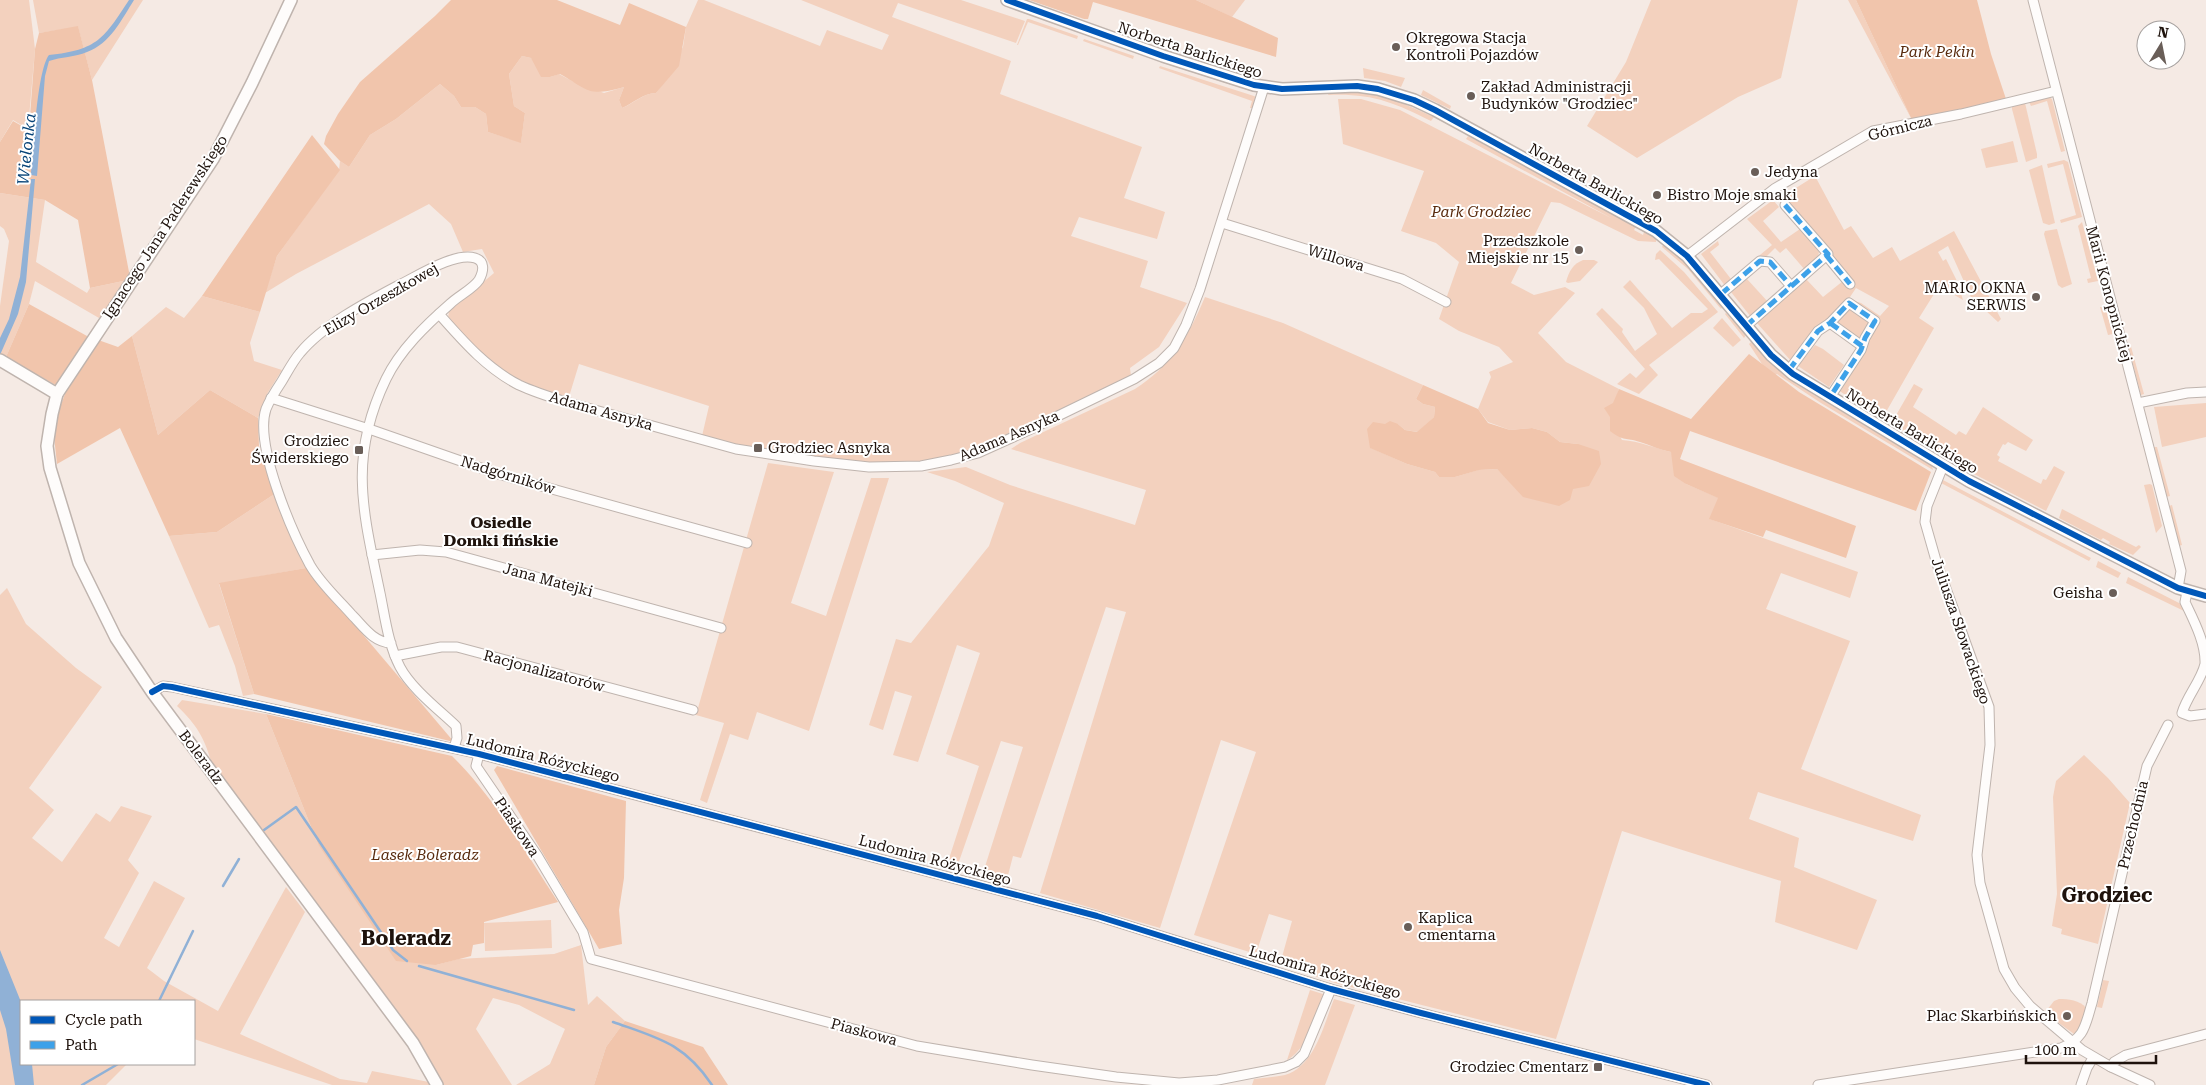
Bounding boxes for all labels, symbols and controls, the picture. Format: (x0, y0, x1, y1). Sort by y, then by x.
street label: Norberta Barlickiego (1115, 18, 1265, 82)
north arrow (2136, 20, 2186, 70)
text: N (2157, 23, 2170, 41)
place label: Okręgowa Stacja Kontroli Pojazdów (1406, 29, 1539, 64)
marker: Okręgowa Stacja Kontroli Pojazdów (1390, 41, 1402, 53)
park label: Park Pekin (1898, 43, 1975, 61)
place label: Zakład Administracji Budynków "Grodziec" (1481, 78, 1638, 113)
marker: Zakład Administracji Budynków "Grodziec" (1465, 90, 1477, 102)
street label: Górnicza (1866, 111, 1934, 145)
water label: Wielonka (13, 112, 40, 186)
street label: Ignacego Jana Paderewskiego (99, 132, 231, 322)
street label: Norberta Barlickiego (1526, 140, 1666, 228)
place label: Jedyna (1765, 163, 1818, 181)
marker: Jedyna (1749, 166, 1761, 178)
place label: Bistro Moje smaki (1667, 186, 1797, 204)
marker: Bistro Moje smaki (1651, 189, 1663, 201)
park label: Park Grodziec (1430, 203, 1531, 221)
street label: Marii Konopnickiej (2082, 224, 2136, 364)
place label: Przedszkole Miejskie nr 15 (1467, 232, 1569, 267)
street label: Willowa (1305, 241, 1367, 275)
marker: Przedszkole Miejskie nr 15 (1573, 244, 1585, 256)
street label: Elizy Orzeszkowej (321, 259, 441, 339)
place label: MARIO OKNA SERWIS (1924, 279, 2027, 314)
marker: MARIO OKNA SERWIS (2030, 291, 2042, 303)
street label: Norberta Barlickiego (1843, 384, 1981, 478)
street label: Adama Asnyka (547, 388, 655, 434)
street label: Adama Asnyka (956, 407, 1062, 465)
place label: Grodziec Świderskiego (252, 432, 349, 467)
place label: Grodziec Asnyka (768, 439, 890, 457)
marker: Grodziec Asnyka (752, 442, 764, 454)
marker: Grodziec Świderskiego (353, 444, 365, 456)
street label: Nadgórników (459, 452, 558, 498)
district label: Osiedle Domki fińskie (444, 513, 558, 550)
street label: Juliusza Słowackiego (1927, 555, 1995, 707)
street label: Jana Matejki (501, 559, 595, 601)
place label: Geisha (2053, 584, 2103, 602)
marker: Geisha (2107, 587, 2119, 599)
street label: Racjonalizatorów (482, 646, 607, 696)
street label: Boleradz (175, 726, 227, 788)
street label: Ludomira Różyckiego (465, 730, 621, 786)
street label: Przechodnia (2114, 779, 2152, 871)
street label: Piaskowa (491, 794, 543, 860)
street label: Ludomira Różyckiego (857, 831, 1013, 889)
park label: Lasek Boleradz (370, 846, 479, 864)
district label: Grodziec (2061, 883, 2153, 907)
place label: Kaplica cmentarna (1418, 909, 1496, 944)
marker: Kaplica cmentarna (1402, 921, 1414, 933)
district label: Boleradz (361, 926, 451, 950)
street label: Ludomira Różyckiego (1247, 942, 1403, 1002)
legend (20, 1000, 195, 1065)
place label: Plac Skarbińskich (1926, 1007, 2057, 1025)
marker: Plac Skarbińskich (2061, 1010, 2073, 1022)
text: Cycle path (65, 1011, 143, 1029)
street label: Piaskowa (829, 1015, 899, 1049)
scale bar (2026, 1032, 2156, 1064)
text: Path (65, 1036, 98, 1054)
text: 100 m (2034, 1041, 2077, 1059)
place label: Grodziec Cmentarz (1450, 1058, 1588, 1076)
marker: Grodziec Cmentarz (1592, 1061, 1604, 1073)

